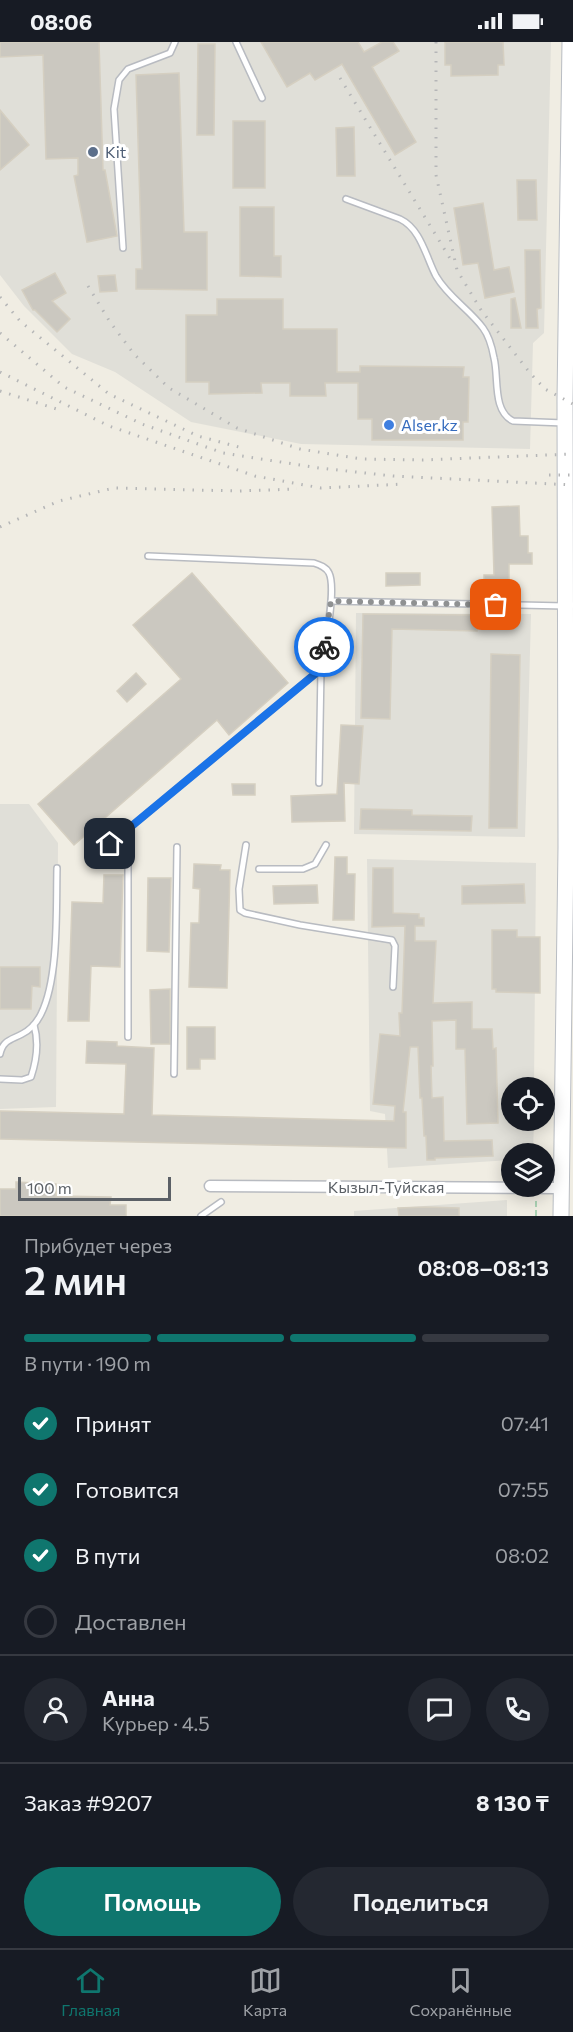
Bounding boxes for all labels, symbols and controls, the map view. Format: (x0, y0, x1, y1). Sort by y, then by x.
text: 08:06 (30, 8, 92, 35)
place label: Kit (105, 142, 127, 161)
marker: Kit (86, 145, 100, 159)
place label: Alser.kz (401, 415, 458, 434)
marker: Alser.kz (382, 418, 396, 432)
pin (470, 579, 521, 630)
icon: bag (479, 588, 512, 621)
courier (294, 617, 354, 677)
icon: bike (308, 631, 341, 664)
pin (84, 818, 135, 869)
icon: home (93, 827, 126, 860)
map controls (501, 1077, 555, 1197)
button: locate (501, 1077, 555, 1131)
button: layers (501, 1143, 555, 1197)
scale bar (18, 1174, 171, 1202)
street label: Кызыл-Туйская (328, 1177, 444, 1196)
text: 100 m (27, 1178, 72, 1197)
text: Прибудет через (24, 1233, 172, 1257)
text: 08:08–08:13 (418, 1254, 549, 1281)
text: 2 мин (24, 1255, 127, 1303)
text: В пути · 190 m (24, 1351, 151, 1375)
icon: check (24, 1407, 57, 1440)
text: Принят (75, 1410, 151, 1437)
text: 07:41 (501, 1411, 549, 1435)
icon: check (24, 1473, 57, 1506)
text: Готовится (75, 1476, 179, 1503)
text: 07:55 (498, 1477, 549, 1501)
icon: check (24, 1539, 57, 1572)
text: В пути (75, 1542, 140, 1569)
text: 08:02 (495, 1543, 549, 1567)
text: Доставлен (75, 1608, 187, 1635)
button: person (24, 1678, 87, 1741)
button: chat (408, 1678, 471, 1741)
button: phone (486, 1678, 549, 1741)
text: Анна (102, 1684, 155, 1711)
text: Курьер · 4.5 (102, 1711, 210, 1735)
text: Заказ #9207 (24, 1789, 152, 1816)
text: 8 130 ₸ (476, 1789, 549, 1816)
button: Помощь (24, 1867, 281, 1936)
button: Поделиться (293, 1867, 549, 1936)
tab: Главная (61, 1964, 121, 2019)
tab: Карта (243, 1964, 287, 2019)
tab: Сохранённые (410, 1964, 512, 2019)

